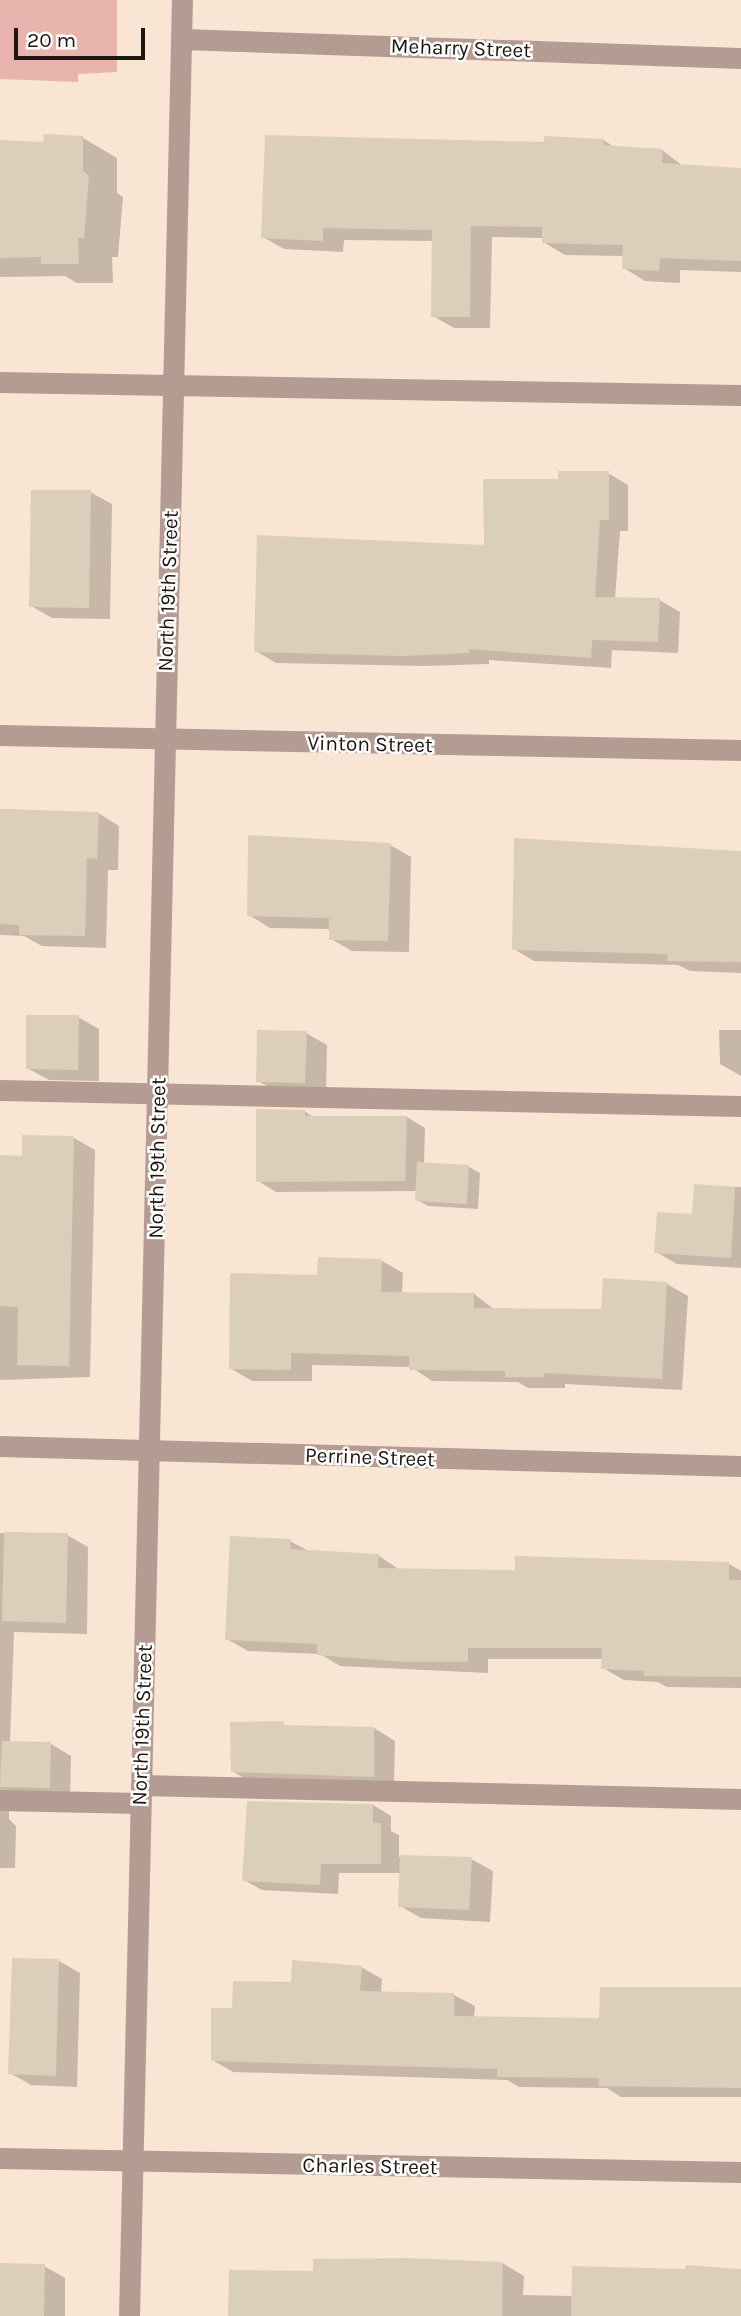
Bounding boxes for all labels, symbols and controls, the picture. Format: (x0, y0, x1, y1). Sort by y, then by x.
scale bar (18, 14, 149, 58)
text: 20 m (27, 28, 76, 52)
street label: Meharry Street (390, 33, 532, 63)
street label: North 19th Street (153, 510, 183, 672)
street label: Vinton Street (307, 730, 433, 758)
street label: North 19th Street (143, 1077, 171, 1239)
street label: Perrine Street (305, 1442, 435, 1472)
street label: North 19th Street (127, 1644, 157, 1806)
street label: Charles Street (302, 2152, 438, 2180)

